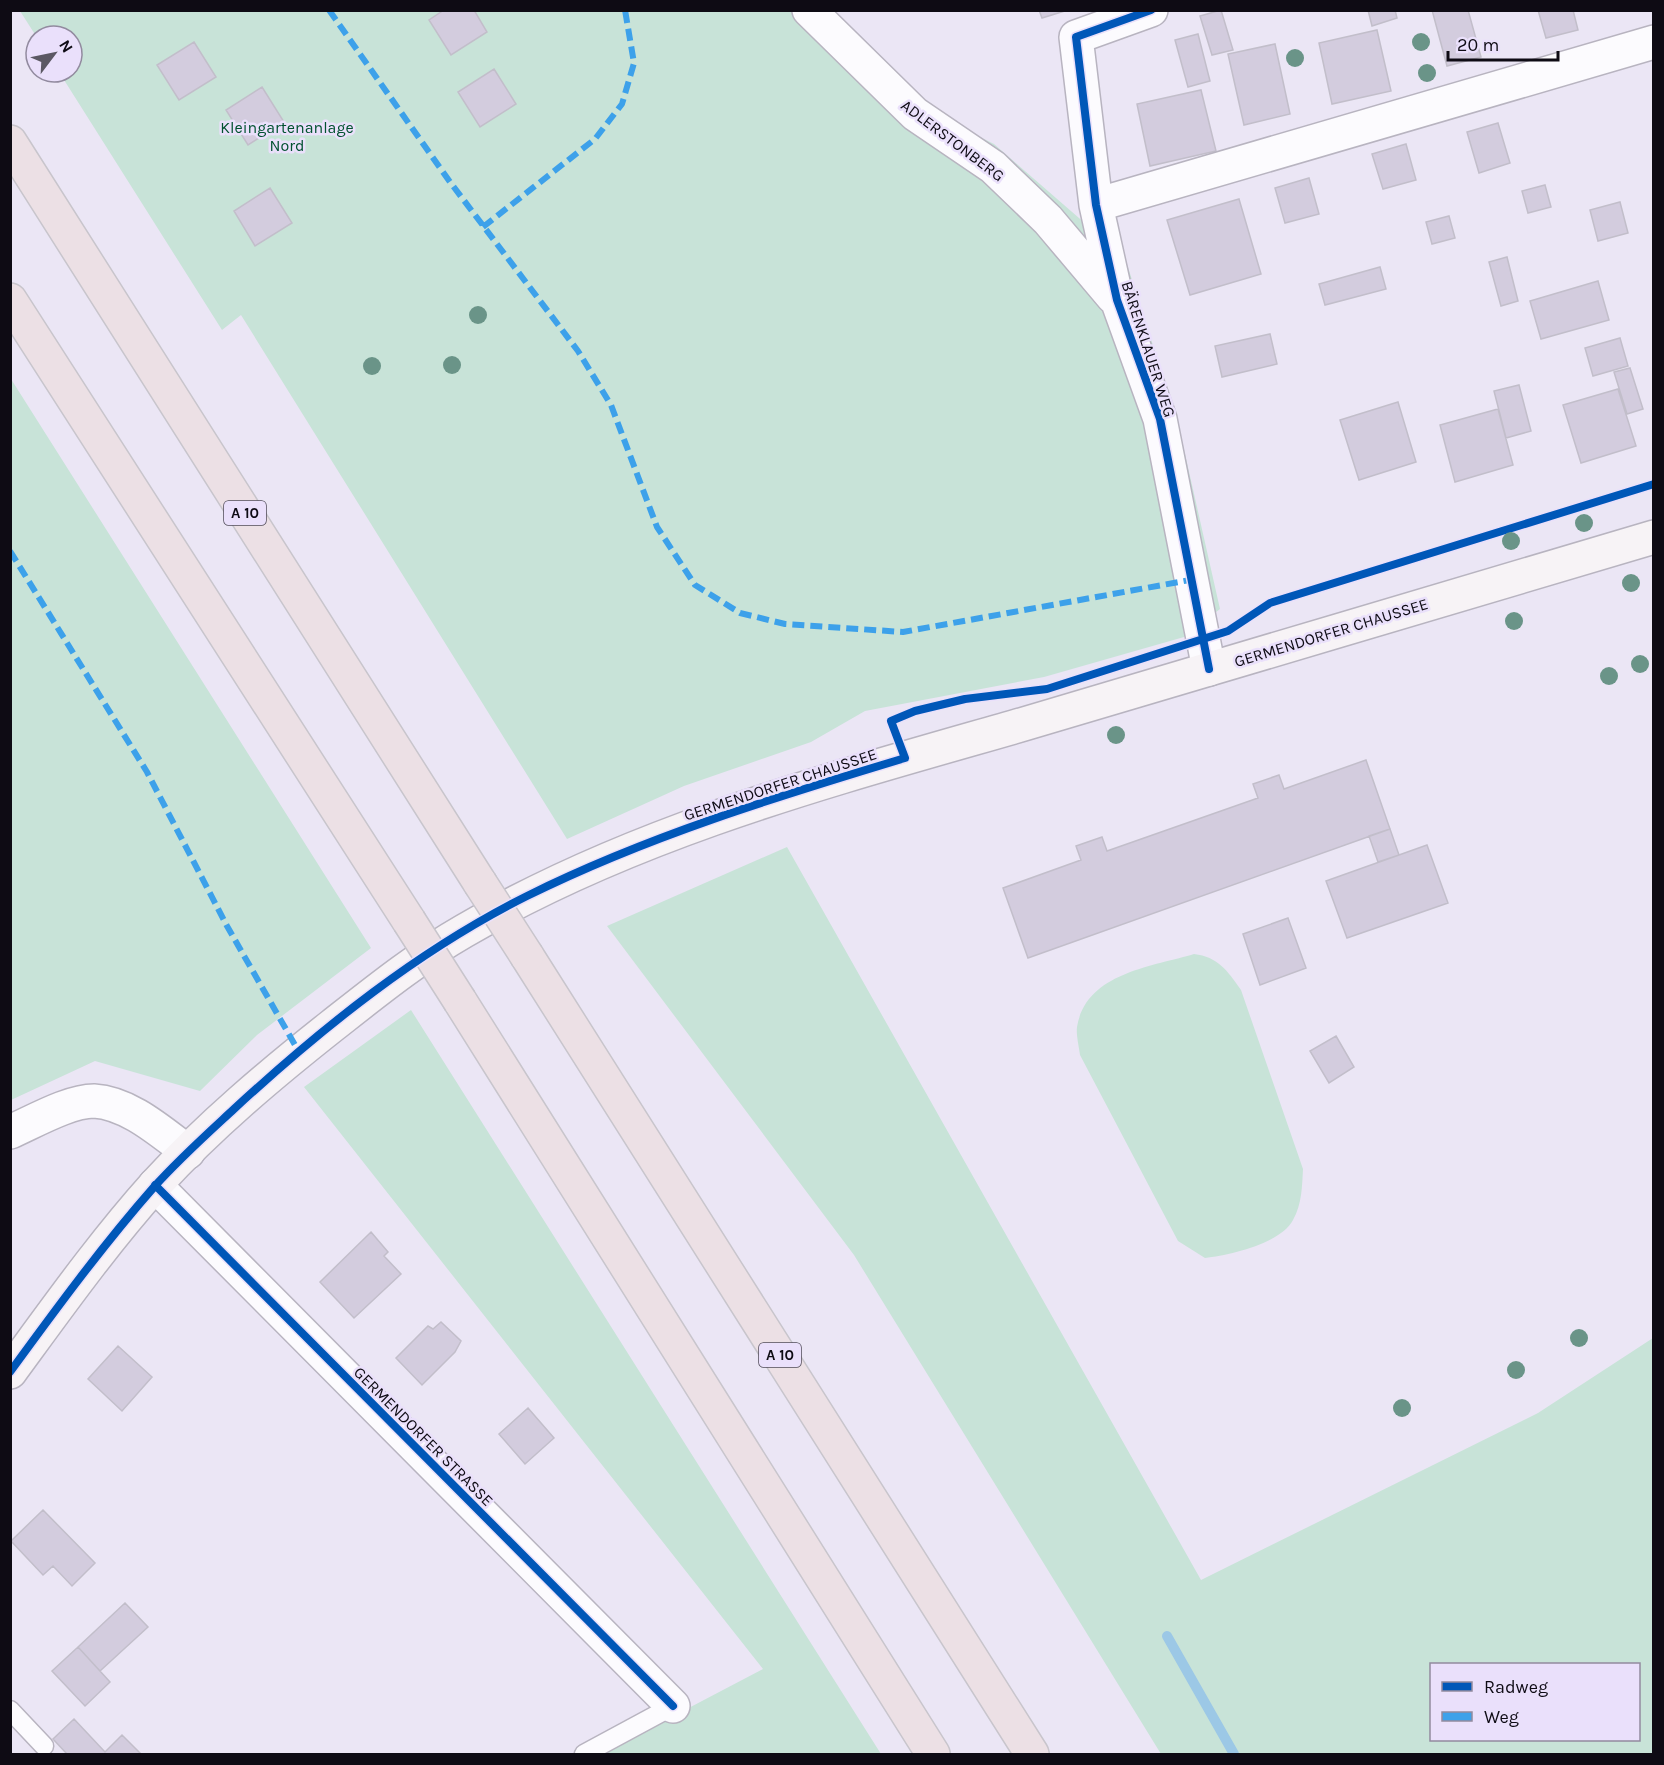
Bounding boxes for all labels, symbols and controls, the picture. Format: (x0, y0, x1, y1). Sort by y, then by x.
north arrow (24, 24, 84, 84)
scale bar (1448, 24, 1558, 62)
text: 20 m (1457, 34, 1499, 56)
text: N (55, 36, 77, 56)
street label: ADLERSTONBERG (897, 95, 1008, 185)
park label: Kleingartenanlage Nord (220, 118, 354, 155)
street label: BÄRENKLAUER WEG (1118, 279, 1179, 420)
road number: A 10 (224, 501, 266, 525)
street label: GERMENDORFER CHAUSSEE (1232, 594, 1430, 671)
street label: GERMENDORFER CHAUSSEE (681, 744, 879, 825)
road number: A 10 (759, 1343, 801, 1367)
street label: GERMENDORFER STRASSE (350, 1363, 497, 1510)
legend (1430, 1663, 1640, 1741)
text: Radweg (1484, 1676, 1548, 1698)
text: Weg (1484, 1706, 1519, 1728)

